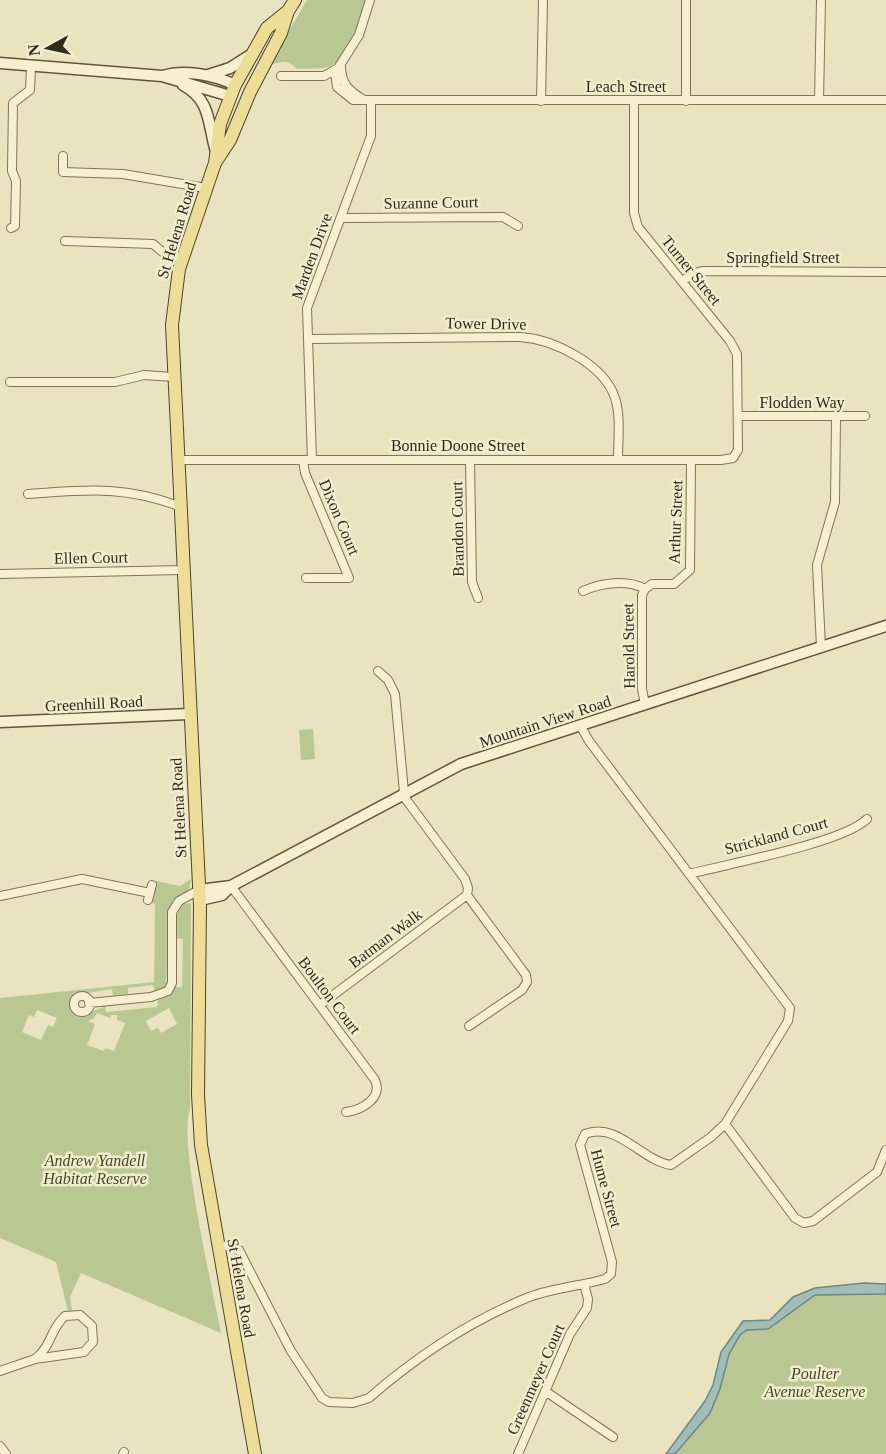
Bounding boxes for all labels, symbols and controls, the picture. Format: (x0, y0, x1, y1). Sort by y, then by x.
north arrow (18, 18, 78, 78)
text: N (24, 43, 43, 57)
street label: Leach Street (586, 78, 667, 95)
street label: St Helena Road (154, 180, 199, 281)
street label: Suzanne Court (384, 193, 479, 212)
street label: Marden Drive (288, 211, 335, 301)
street label: Turner Street (658, 232, 725, 309)
street label: Springfield Street (726, 249, 840, 267)
street label: Tower Drive (445, 314, 527, 333)
street label: Flodden Way (759, 394, 845, 412)
street label: Bonnie Doone Street (391, 437, 526, 454)
street label: Dixon Court (316, 477, 363, 558)
street label: Arthur Street (666, 479, 685, 564)
street label: Brandon Court (448, 481, 467, 577)
street label: Ellen Court (54, 548, 129, 567)
street label: Harold Street (619, 602, 638, 689)
street label: Greenhill Road (45, 692, 144, 715)
street label: Mountain View Road (477, 692, 613, 751)
street label: St Helena Road (167, 757, 190, 859)
street label: Strickland Court (723, 813, 830, 857)
street label: Batman Walk (346, 905, 425, 971)
street label: Boulton Court (295, 953, 364, 1038)
street label: Hume Street (588, 1147, 625, 1230)
park label: Andrew Yandell Habitat Reserve (42, 1152, 147, 1187)
street label: St Helena Road (224, 1237, 259, 1339)
street label: Greenmeyer Court (503, 1321, 569, 1438)
park label: Poulter Avenue Reserve (764, 1365, 865, 1400)

